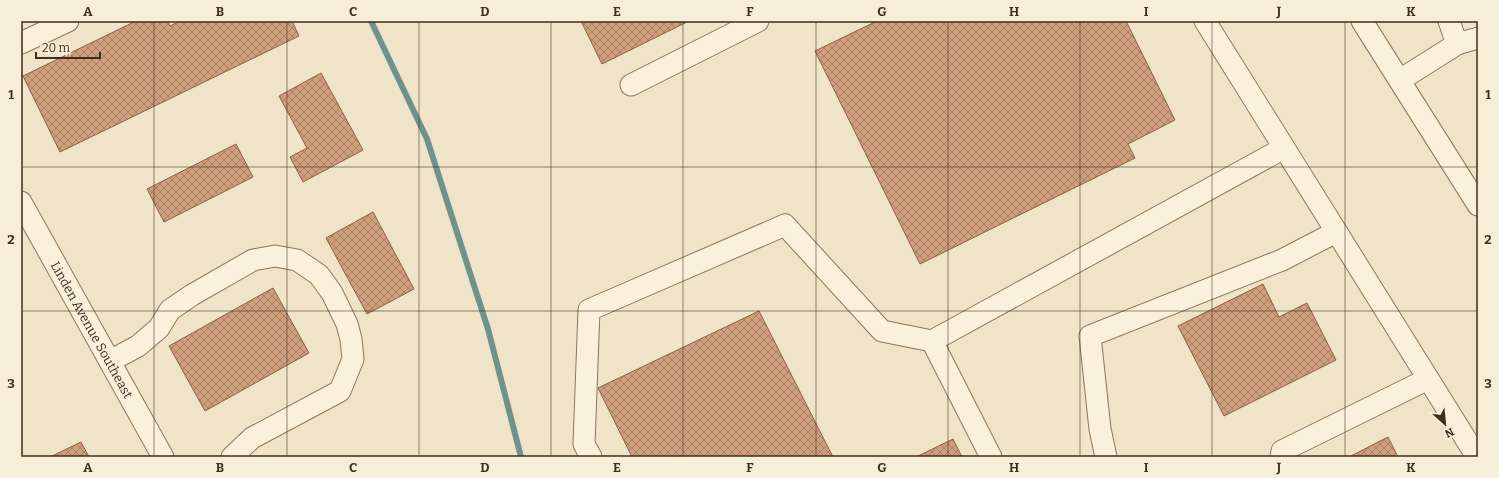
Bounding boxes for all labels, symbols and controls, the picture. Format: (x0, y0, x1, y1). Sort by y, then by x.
text: A (83, 4, 93, 19)
text: B (216, 4, 224, 19)
text: C (349, 4, 357, 19)
text: D (480, 4, 490, 19)
text: E (613, 4, 621, 19)
text: F (746, 4, 754, 19)
text: G (877, 4, 887, 19)
text: H (1009, 4, 1019, 19)
text: I (1144, 4, 1149, 19)
text: J (1276, 4, 1282, 19)
text: K (1406, 4, 1416, 19)
scale bar (36, 34, 100, 60)
text: 20 m (42, 41, 71, 55)
text: 1 (8, 87, 14, 102)
text: 1 (1485, 87, 1491, 102)
text: 2 (7, 232, 15, 247)
text: 2 (1484, 232, 1492, 247)
street label: Linden Avenue Southeast (48, 259, 136, 401)
text: 3 (7, 376, 15, 391)
text: 3 (1484, 376, 1492, 391)
north arrow (1425, 404, 1465, 444)
text: N (1442, 425, 1456, 440)
text: A (83, 460, 93, 475)
text: B (216, 460, 224, 475)
text: C (349, 460, 357, 475)
text: D (480, 460, 490, 475)
text: E (613, 460, 621, 475)
text: F (746, 460, 754, 475)
text: G (877, 460, 887, 475)
text: H (1009, 460, 1019, 475)
text: I (1144, 460, 1149, 475)
text: J (1276, 460, 1282, 475)
text: K (1406, 460, 1416, 475)

